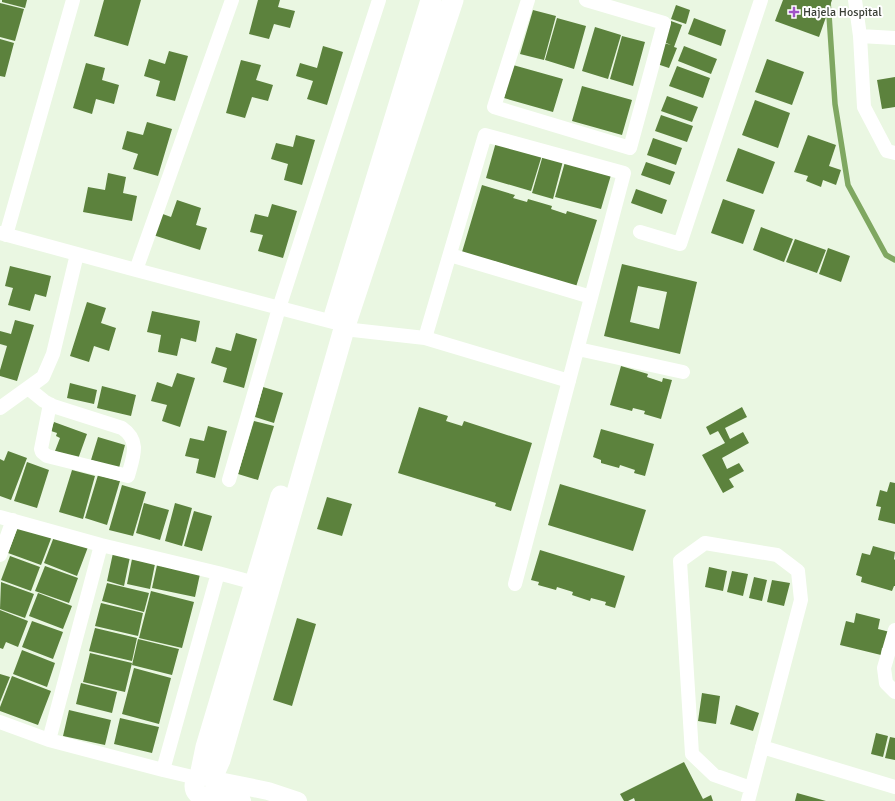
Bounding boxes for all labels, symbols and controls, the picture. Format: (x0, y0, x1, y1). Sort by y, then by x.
place label: Hajela Hospital (803, 5, 882, 20)
marker: Hajela Hospital (788, 6, 800, 18)

